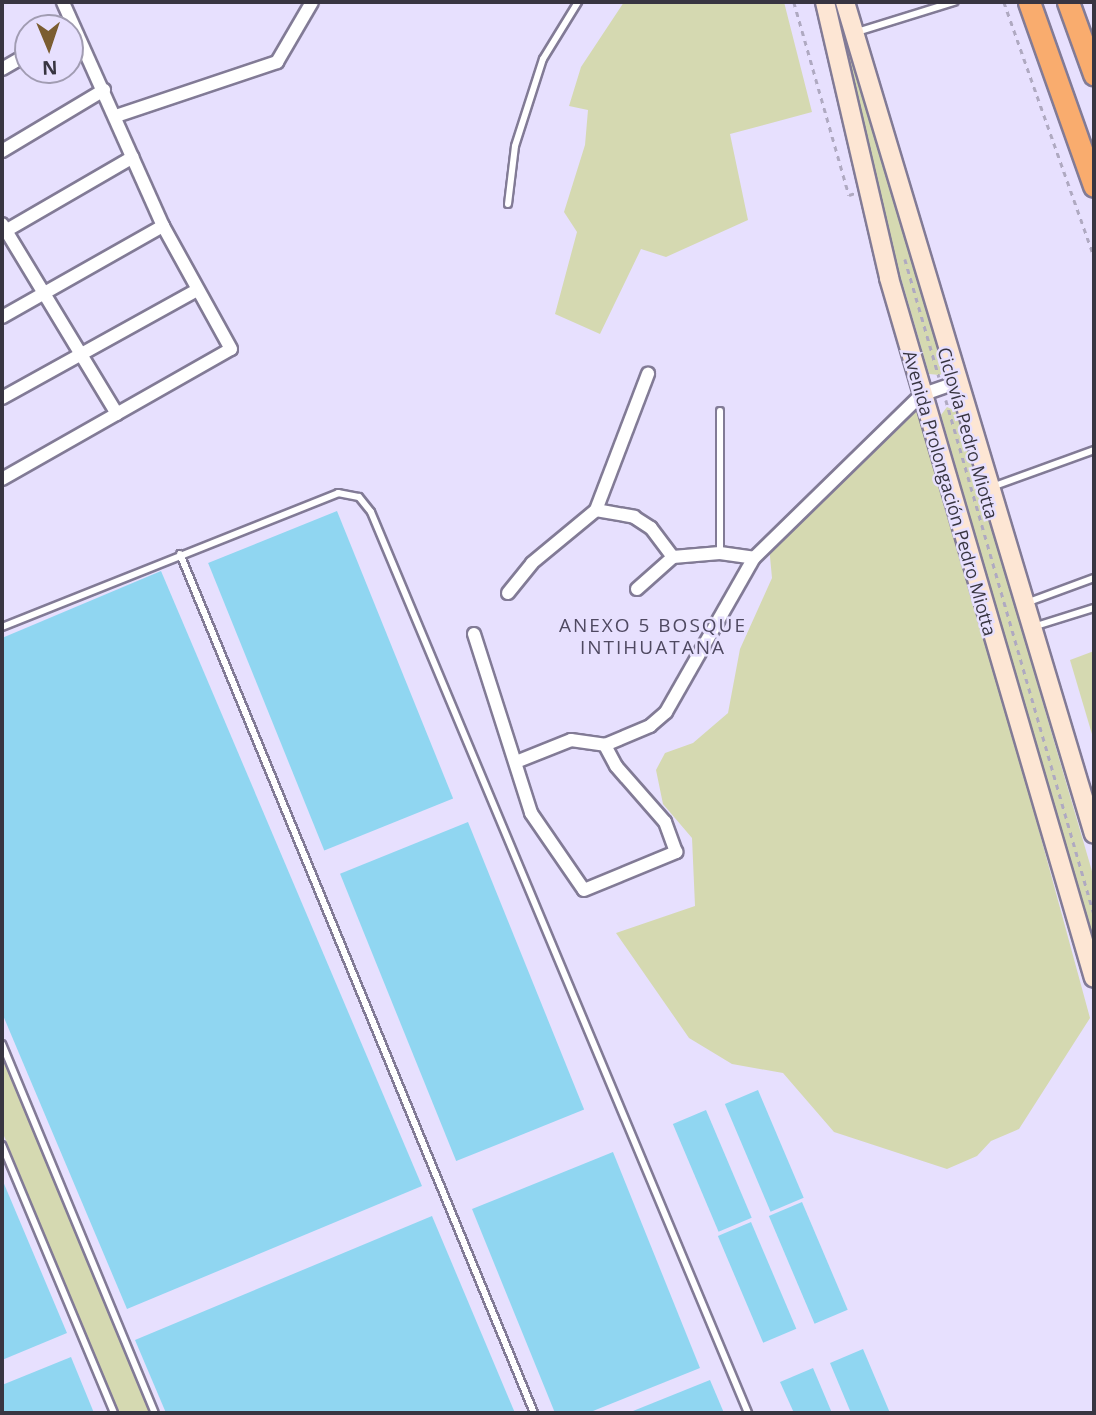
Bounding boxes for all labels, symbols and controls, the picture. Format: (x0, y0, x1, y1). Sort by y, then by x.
north arrow (14, 14, 84, 84)
text: N (41, 55, 58, 81)
street label: Ciclovía Pedro Miotta (933, 345, 1003, 521)
street label: Avenida Prolongación Pedro Miotta (899, 348, 1001, 638)
district label: ANEXO 5 BOSQUE INTIHUATANA (561, 615, 745, 659)

